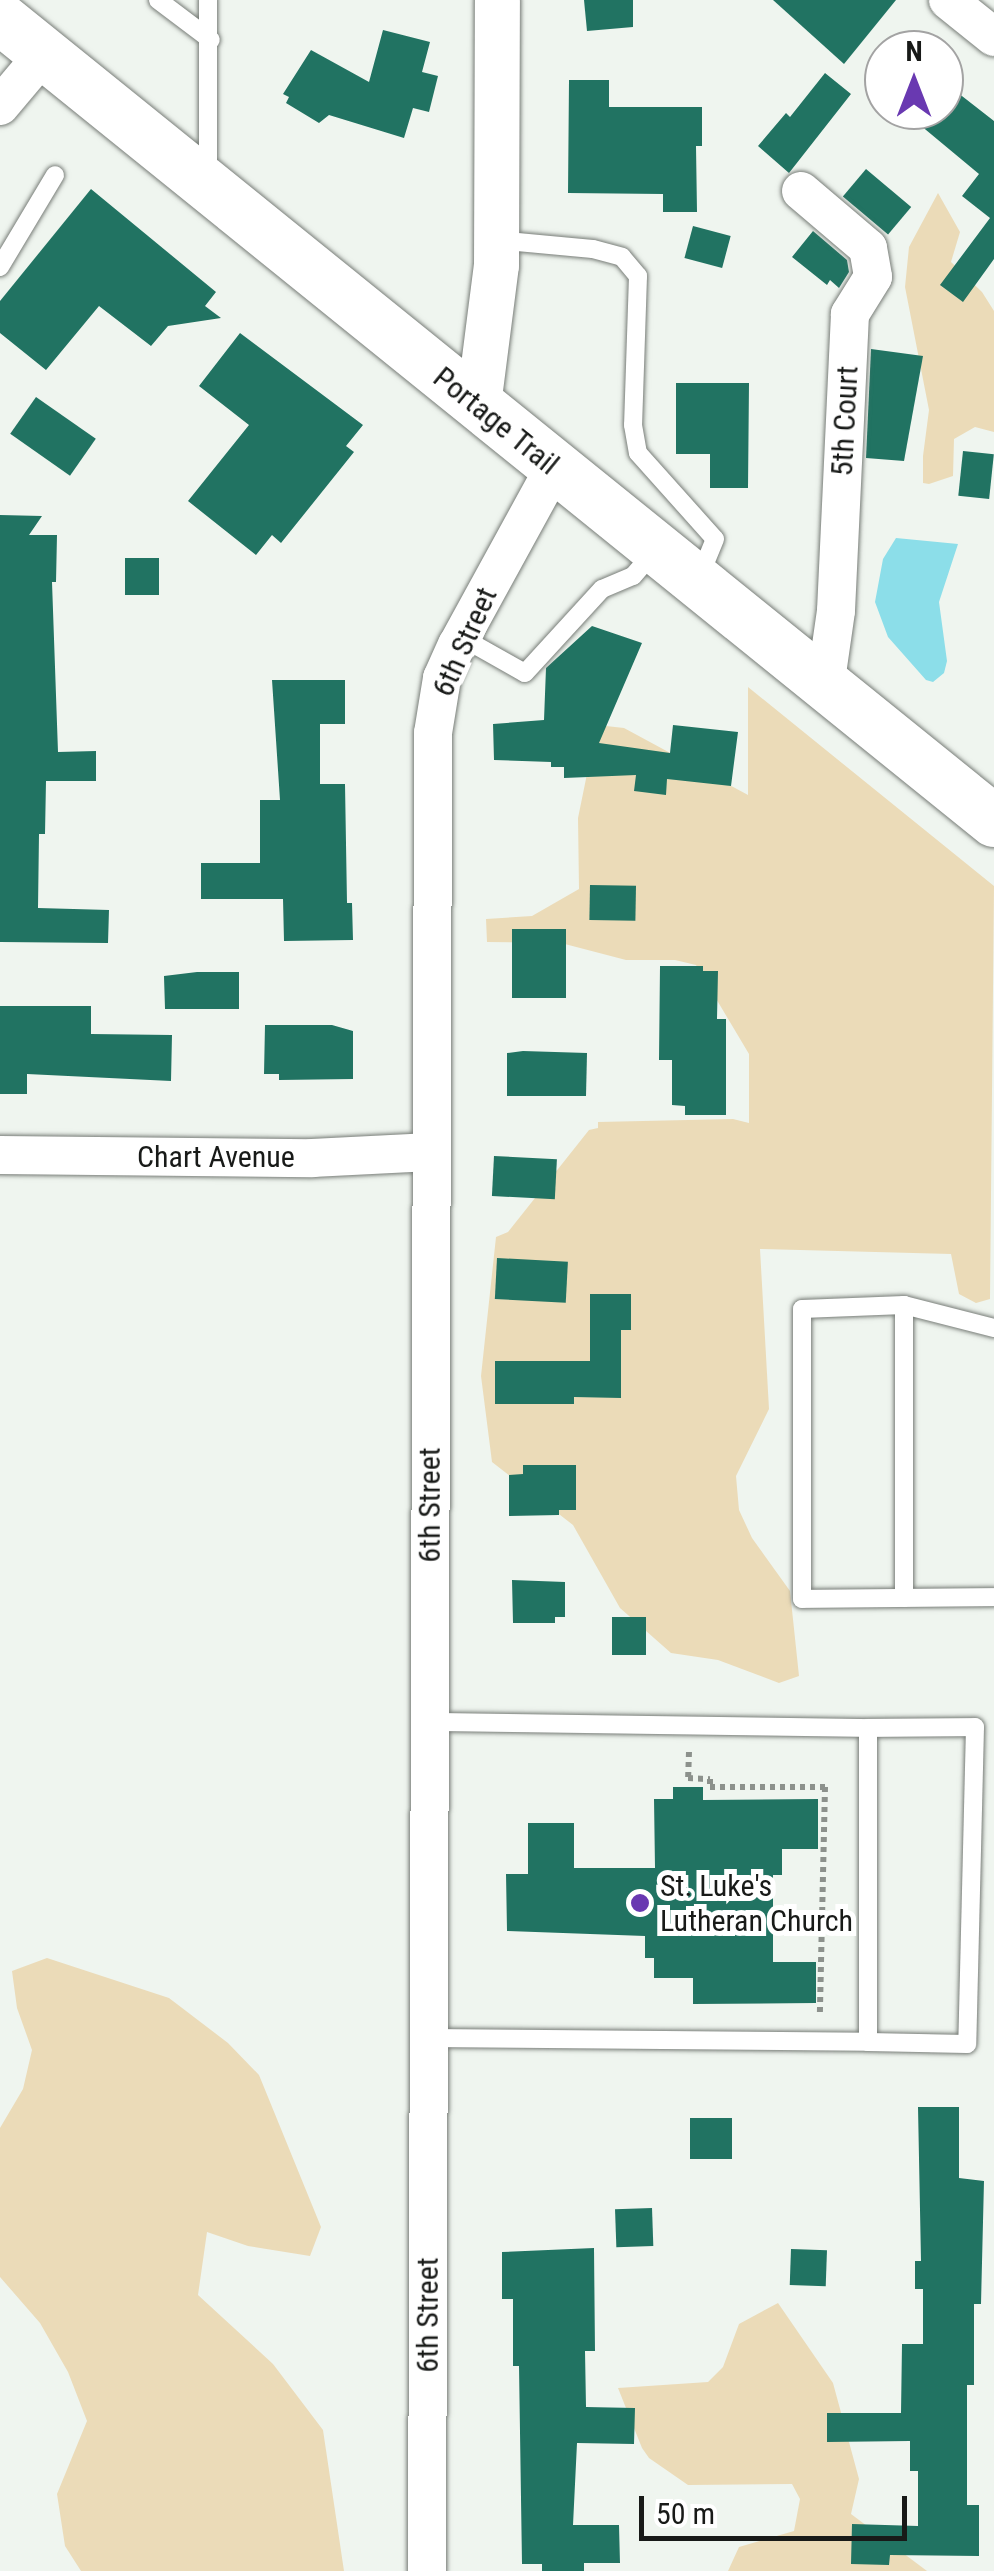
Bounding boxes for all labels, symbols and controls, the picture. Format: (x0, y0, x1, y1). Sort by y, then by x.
north arrow (864, 30, 964, 130)
text: N (905, 35, 923, 68)
street label: Portage Trail (426, 359, 566, 483)
street label: 5th Court (824, 365, 866, 477)
street label: 6th Street (425, 582, 505, 702)
street label: Chart Avenue (137, 1139, 295, 1175)
street label: 6th Street (412, 1447, 448, 1563)
place label: St. Luke's Lutheran Church (660, 1868, 853, 1938)
marker: St. Luke's Lutheran Church (629, 1892, 651, 1914)
street label: 6th Street (410, 2257, 446, 2373)
scale bar (644, 2476, 912, 2538)
text: 50 m (656, 2496, 715, 2531)

